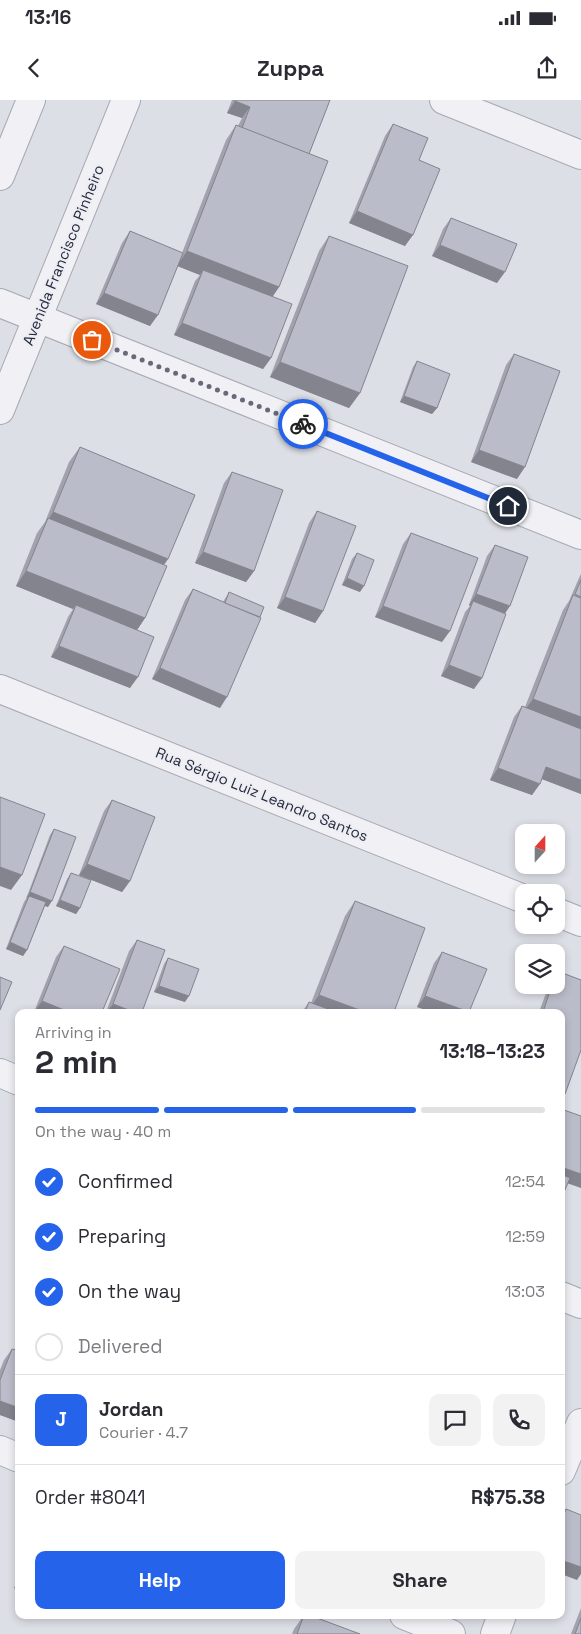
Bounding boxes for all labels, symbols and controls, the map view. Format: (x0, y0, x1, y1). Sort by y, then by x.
text: 13:16 (25, 5, 71, 30)
icon: back (20, 54, 48, 82)
text: Zuppa (257, 54, 324, 82)
icon: share (533, 54, 561, 82)
street label: Avenida Francisco Pinheiro (18, 162, 108, 348)
pin (71, 319, 113, 361)
icon: bag (78, 326, 106, 354)
courier (278, 399, 328, 449)
icon: bike (289, 410, 317, 438)
pin (487, 485, 529, 527)
icon: home (494, 492, 522, 520)
street label: Rua Sérgio Luiz Leandro Santos (153, 743, 371, 845)
north arrow (515, 824, 565, 874)
map controls (515, 824, 565, 994)
button: locate (515, 884, 565, 934)
button: layers (515, 944, 565, 994)
text: Arriving in (35, 1022, 112, 1043)
text: 13:18–13:23 (439, 1039, 545, 1064)
text: 2 min (35, 1042, 118, 1082)
text: On the way · 40 m (35, 1121, 171, 1142)
icon: check (35, 1168, 63, 1196)
text: Confirmed (78, 1169, 173, 1194)
text: 12:54 (505, 1171, 545, 1192)
icon: check (35, 1223, 63, 1251)
text: Preparing (78, 1224, 166, 1249)
text: 12:59 (505, 1226, 545, 1247)
icon: check (35, 1278, 63, 1306)
text: On the way (78, 1279, 181, 1304)
text: 13:03 (505, 1281, 545, 1302)
text: Delivered (78, 1334, 163, 1359)
button: chat (429, 1394, 481, 1446)
button: phone (493, 1394, 545, 1446)
text: Jordan (99, 1397, 164, 1422)
text: J (55, 1407, 67, 1432)
text: Courier · 4.7 (99, 1422, 188, 1443)
text: Order #8041 (35, 1485, 145, 1510)
text: R$75.38 (471, 1485, 545, 1510)
button: Help (35, 1551, 285, 1609)
button: Share (295, 1551, 545, 1609)

